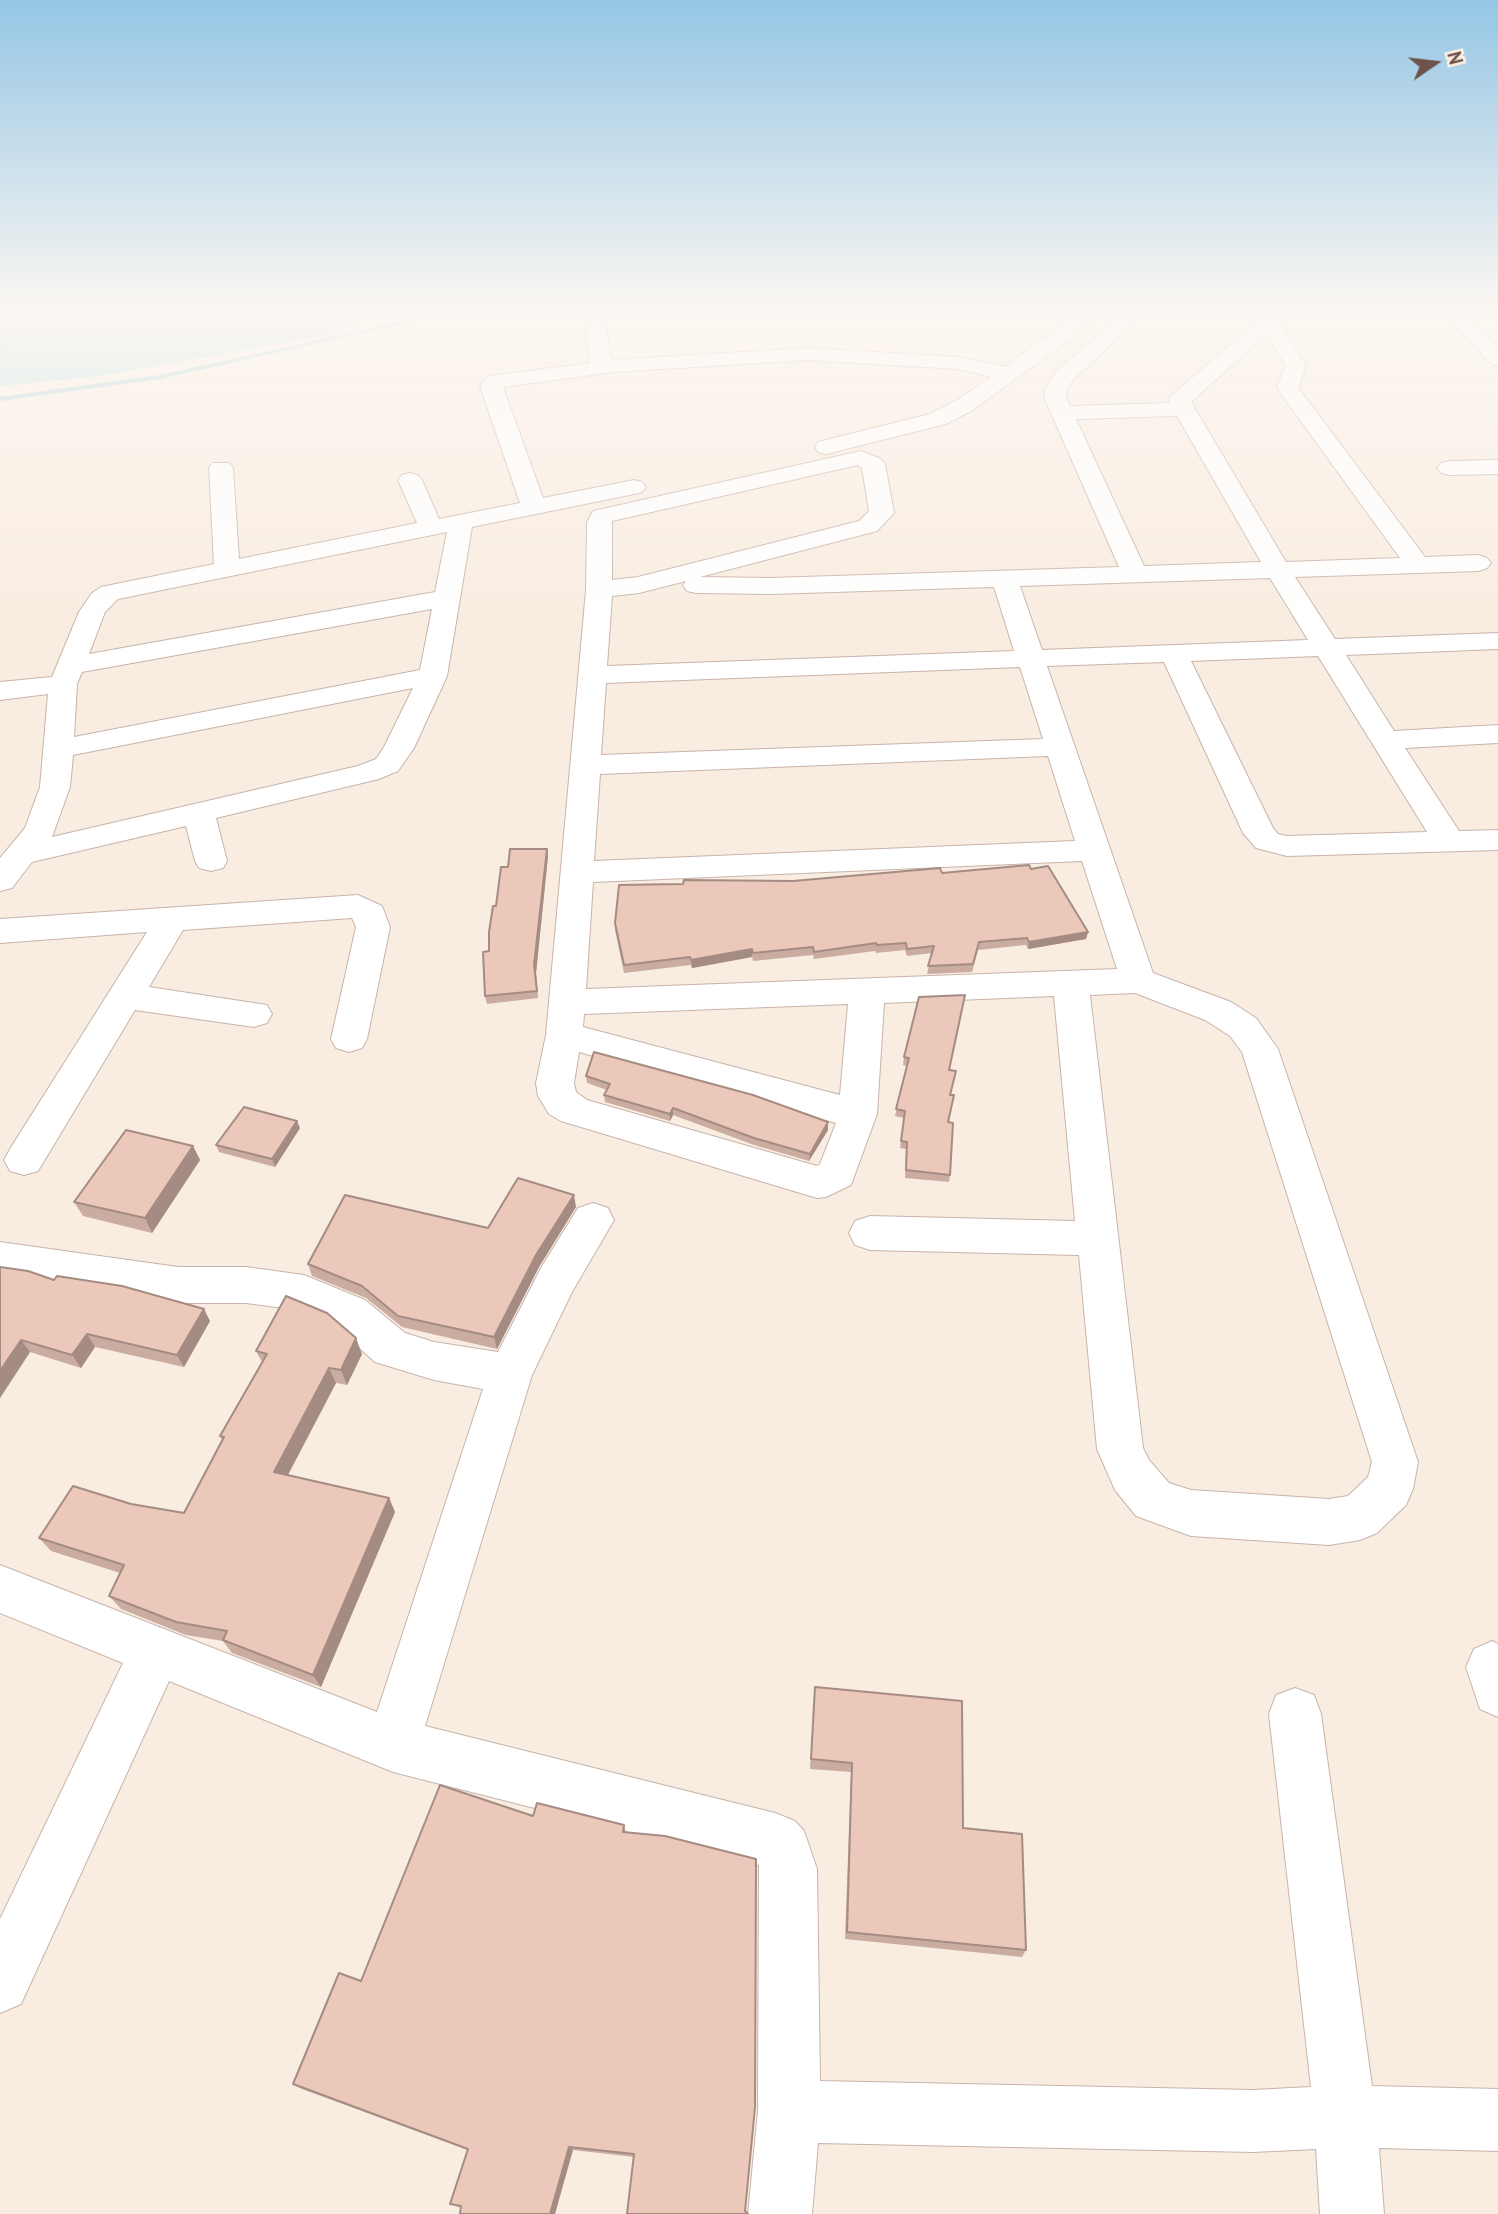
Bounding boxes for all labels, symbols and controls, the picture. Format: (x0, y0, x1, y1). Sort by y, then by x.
north arrow (1400, 28, 1470, 98)
text: N (1442, 49, 1469, 67)

